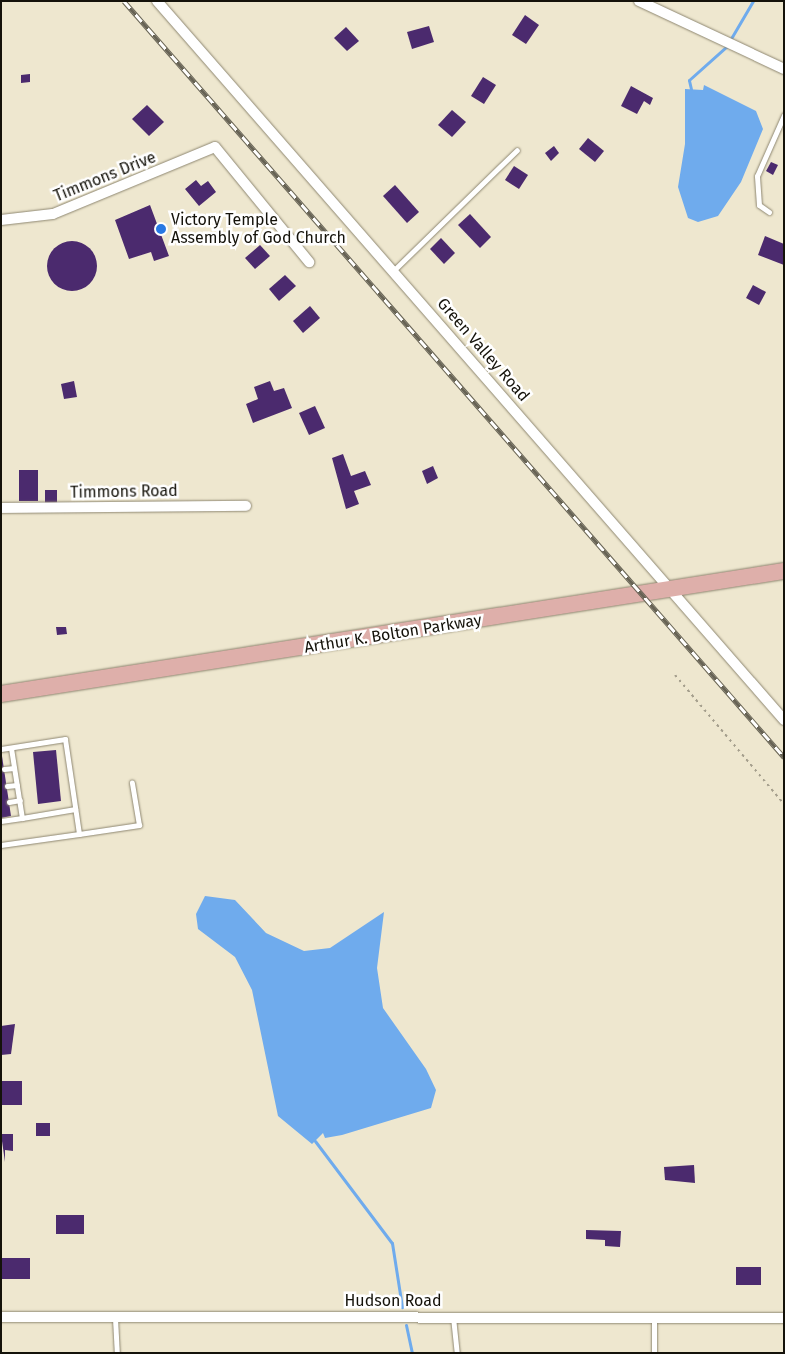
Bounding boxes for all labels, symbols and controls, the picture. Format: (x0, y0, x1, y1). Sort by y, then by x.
street label: Timmons Drive (51, 148, 159, 206)
place label: Victory Temple Assembly of God Church (171, 210, 346, 248)
marker: Victory Temple Assembly of God Church (155, 223, 167, 235)
street label: Green Valley Road (433, 294, 533, 406)
street label: Timmons Road (70, 481, 178, 503)
street label: Arthur K. Bolton Parkway (303, 611, 483, 657)
street label: Hudson Road (344, 1291, 442, 1311)

